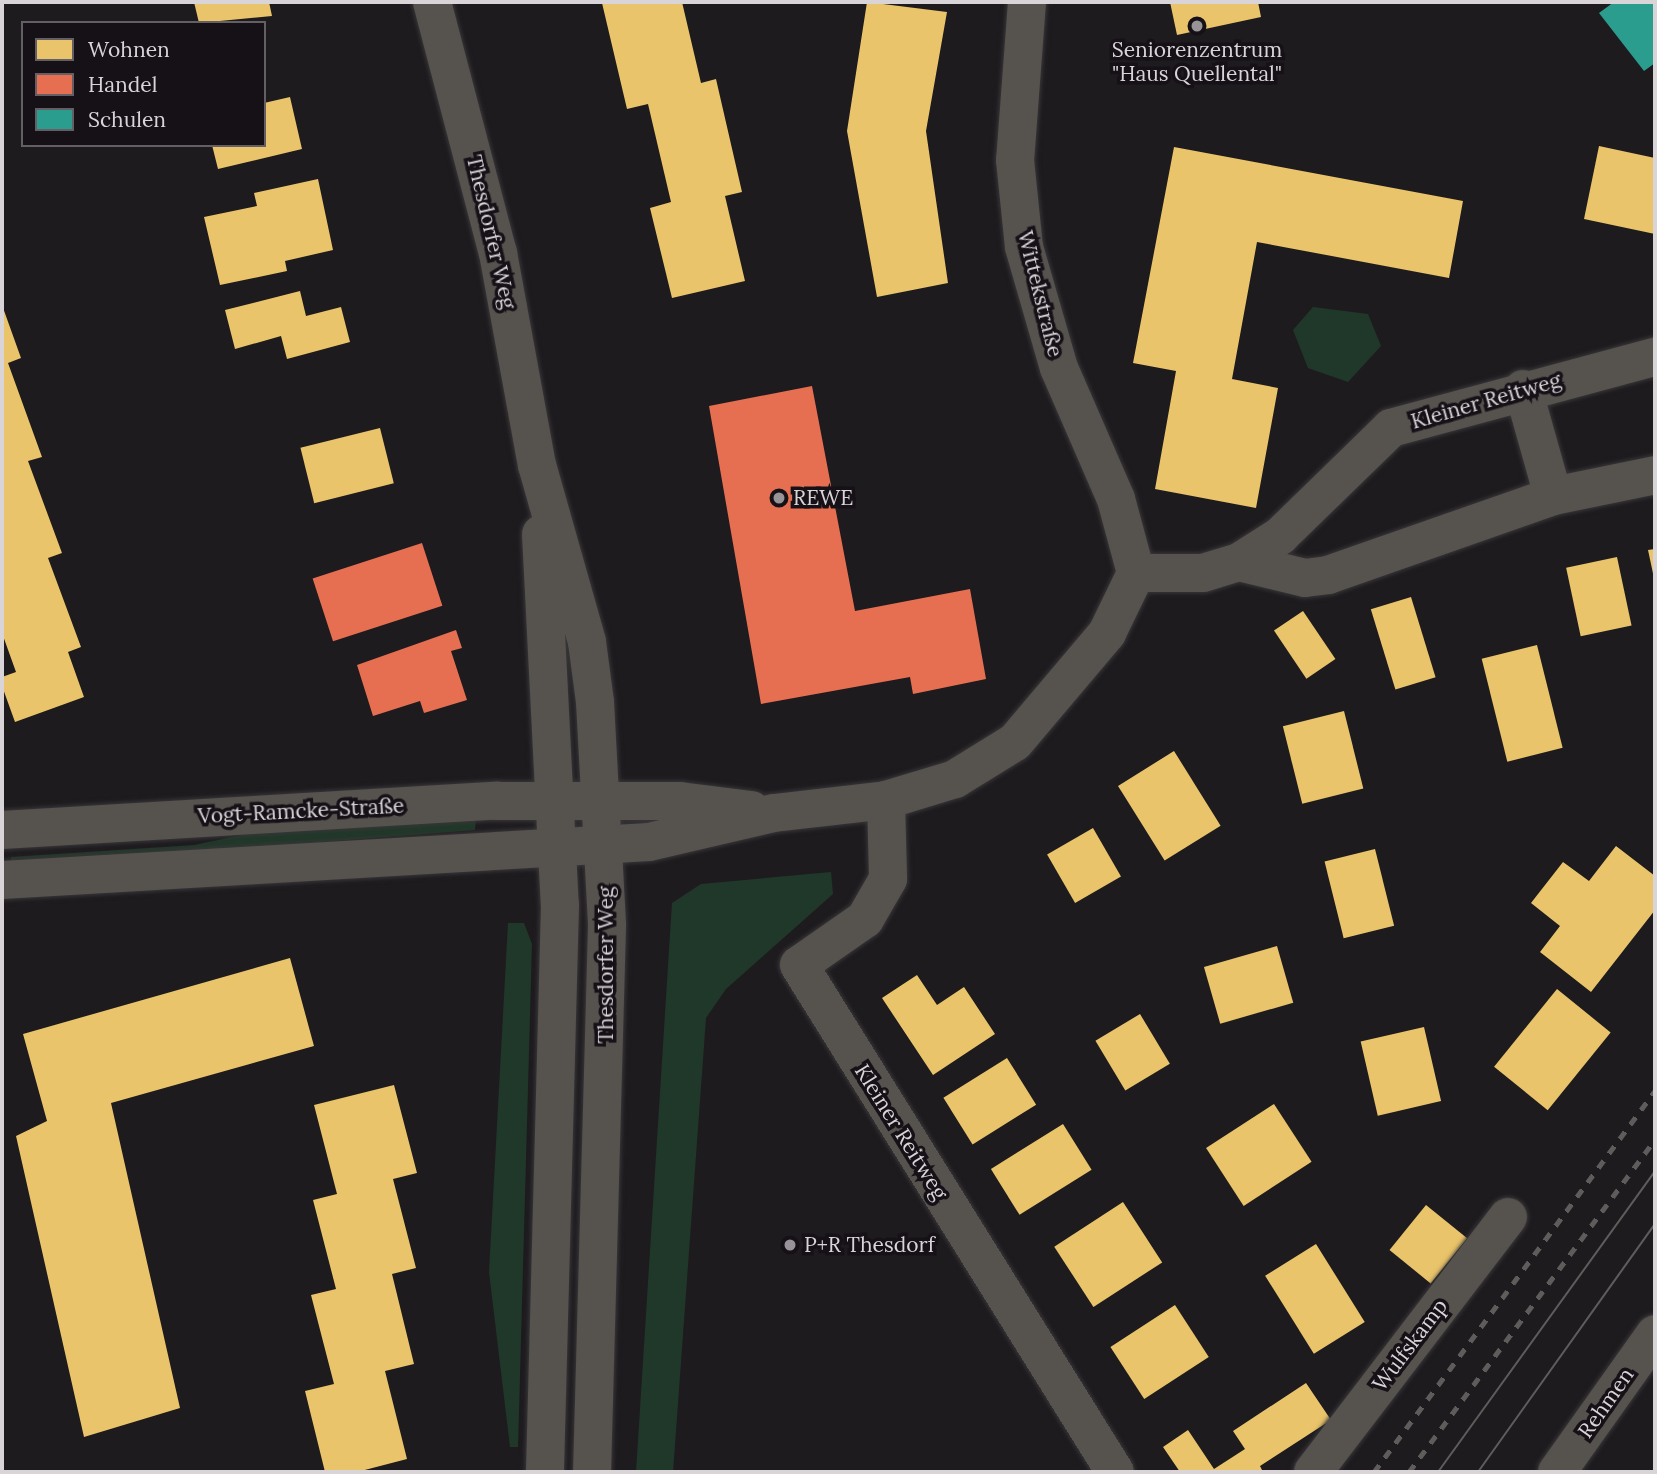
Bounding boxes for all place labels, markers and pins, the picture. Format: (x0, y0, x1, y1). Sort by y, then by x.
marker: Seniorenzentrum "Haus Quellental" (1189, 18, 1205, 34)
place label: Seniorenzentrum "Haus Quellental" (1112, 37, 1282, 87)
place label: REWE (793, 485, 853, 511)
marker: REWE (771, 490, 787, 506)
place label: P+R Thesdorf (804, 1232, 935, 1258)
marker: P+R Thesdorf (782, 1237, 798, 1253)

